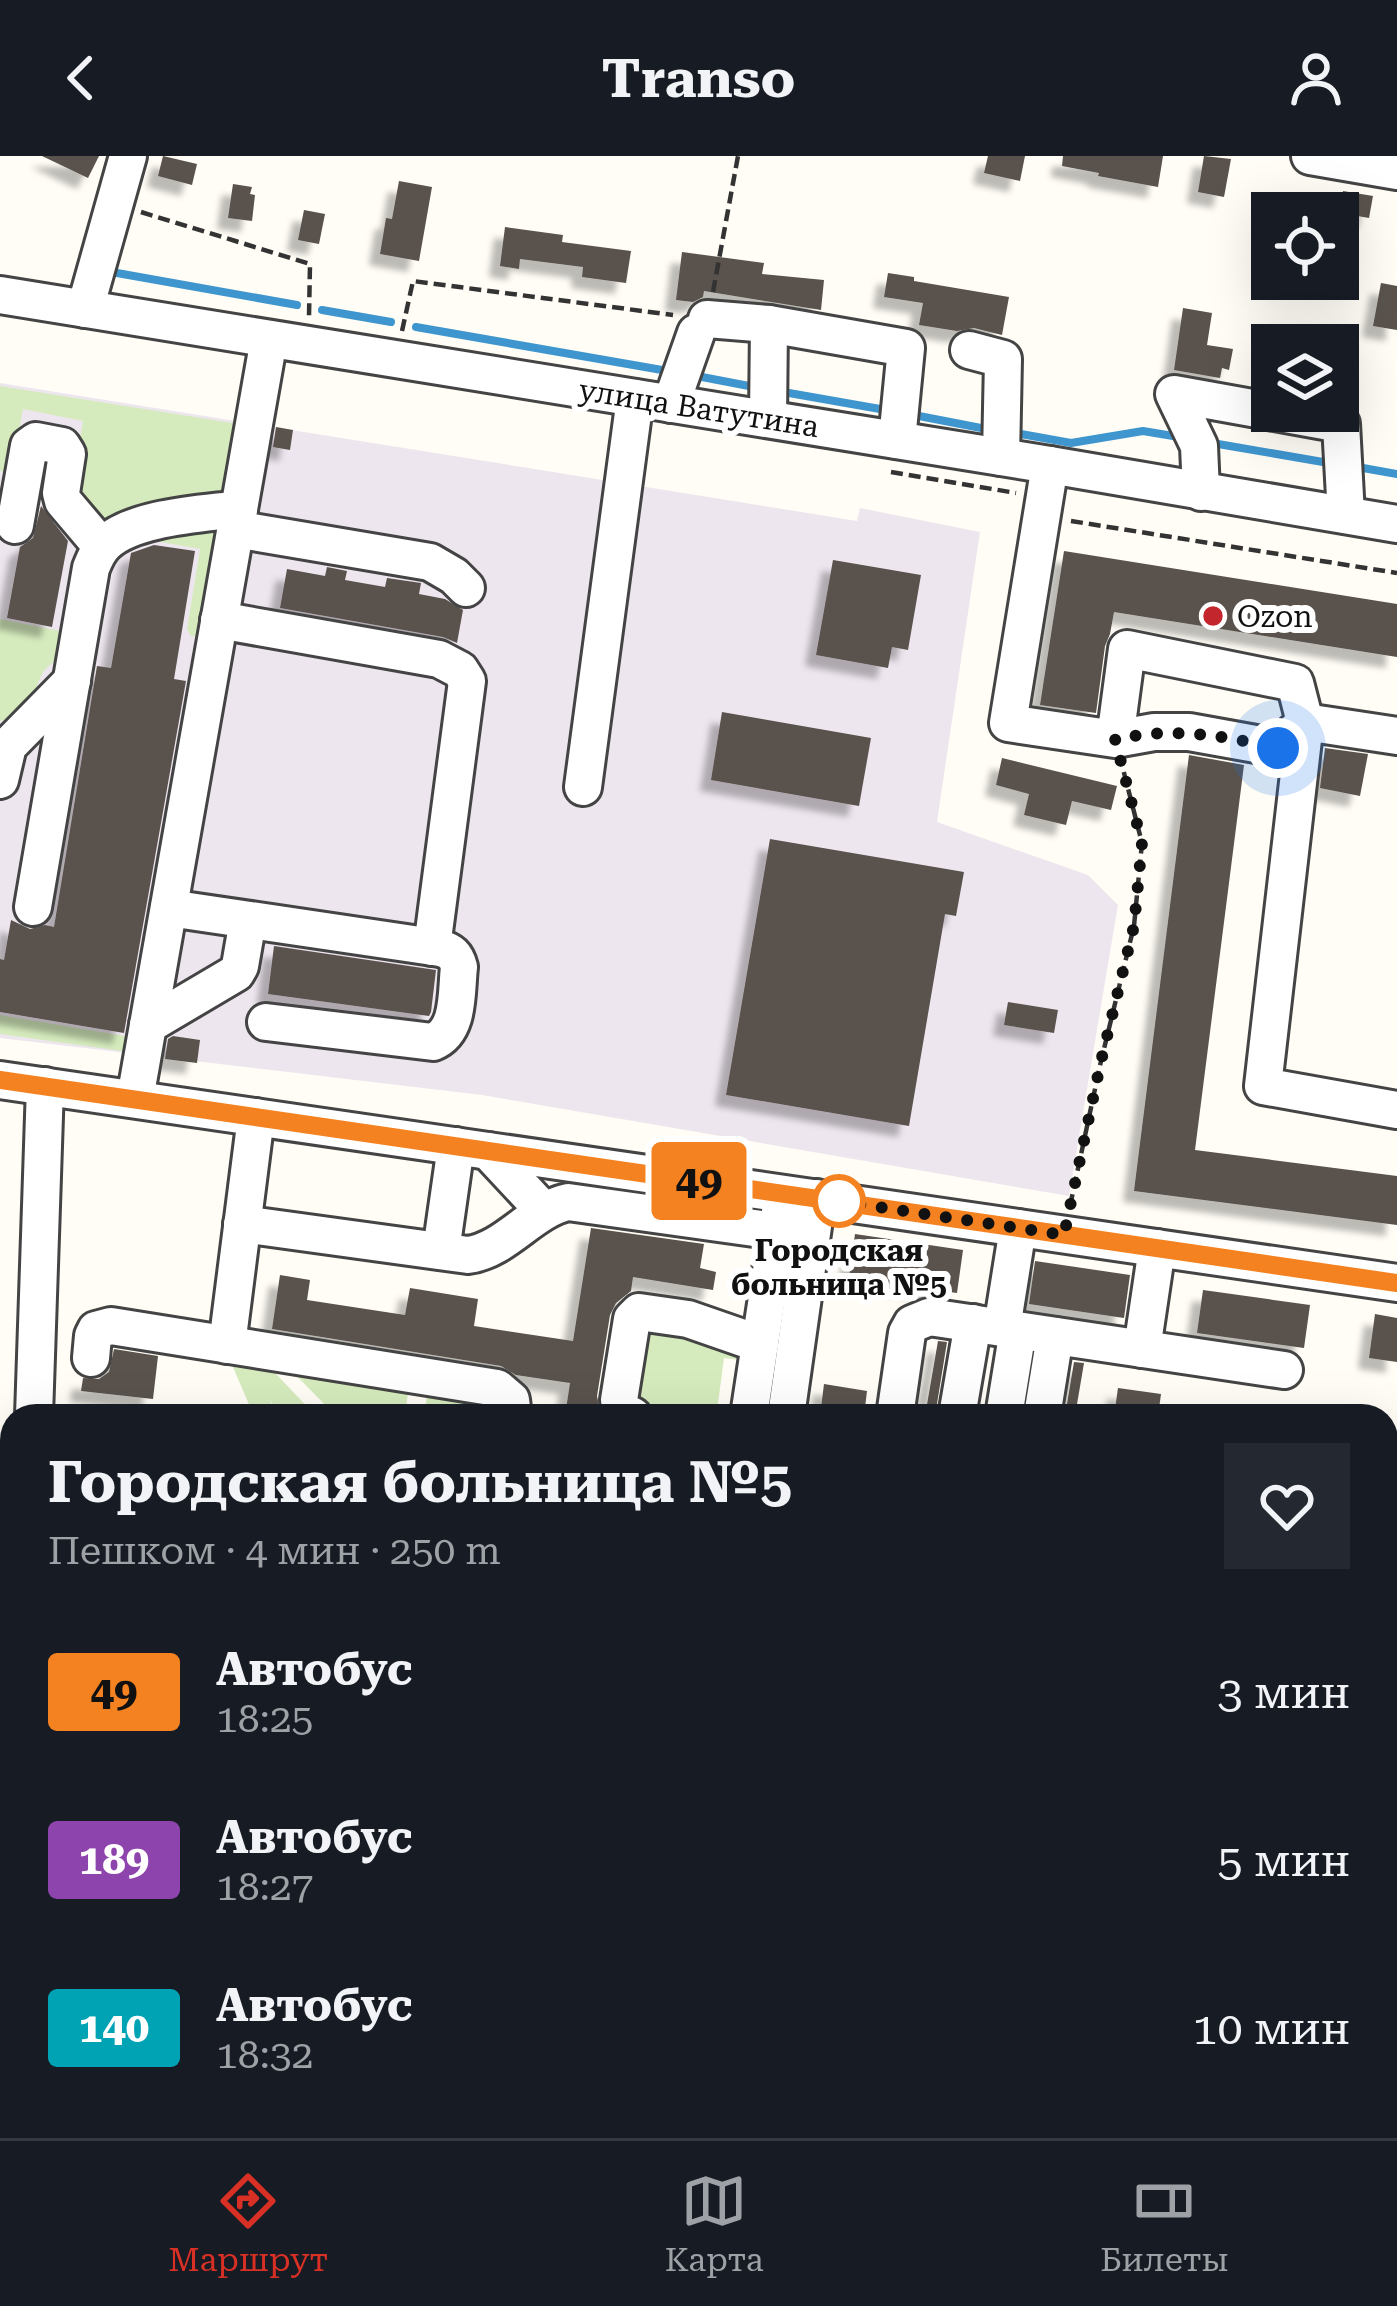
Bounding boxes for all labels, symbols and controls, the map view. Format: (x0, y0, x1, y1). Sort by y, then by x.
icon: back (48, 45, 114, 111)
icon: person (1283, 45, 1349, 111)
text: Transo (602, 47, 795, 110)
map controls (1251, 192, 1359, 432)
button: locate (1251, 192, 1359, 300)
button: layers (1251, 324, 1359, 432)
street label: улица Ватутина (576, 372, 822, 444)
place label: Ozon (1237, 599, 1313, 634)
marker: Ozon (1200, 603, 1226, 629)
your location (1248, 718, 1308, 778)
line badge: 49 (645, 1142, 753, 1220)
text: 49 (675, 1156, 723, 1205)
marker: Городская больница №5 (814, 1176, 864, 1226)
place label: Городская больница №5 (731, 1233, 947, 1302)
button: heart (1224, 1443, 1350, 1569)
text: Городская больница №5 (48, 1449, 792, 1516)
text: Пешком · 4 мин · 250 m (48, 1528, 501, 1574)
text: Автобус (216, 1643, 413, 1696)
text: 3 мин (1217, 1666, 1350, 1719)
text: 49 (90, 1667, 138, 1716)
text: 18:25 (216, 1696, 313, 1742)
text: Автобус (216, 1811, 413, 1864)
text: 5 мин (1217, 1834, 1350, 1887)
text: 189 (79, 1835, 149, 1884)
text: 18:27 (216, 1864, 313, 1910)
text: Автобус (216, 1979, 413, 2032)
text: 10 мин (1192, 2002, 1350, 2055)
text: 140 (79, 2003, 149, 2052)
text: 18:32 (216, 2032, 313, 2078)
tab: Маршрут (168, 2168, 328, 2279)
tab: Карта (665, 2168, 764, 2279)
tab: Билеты (1100, 2168, 1229, 2279)

